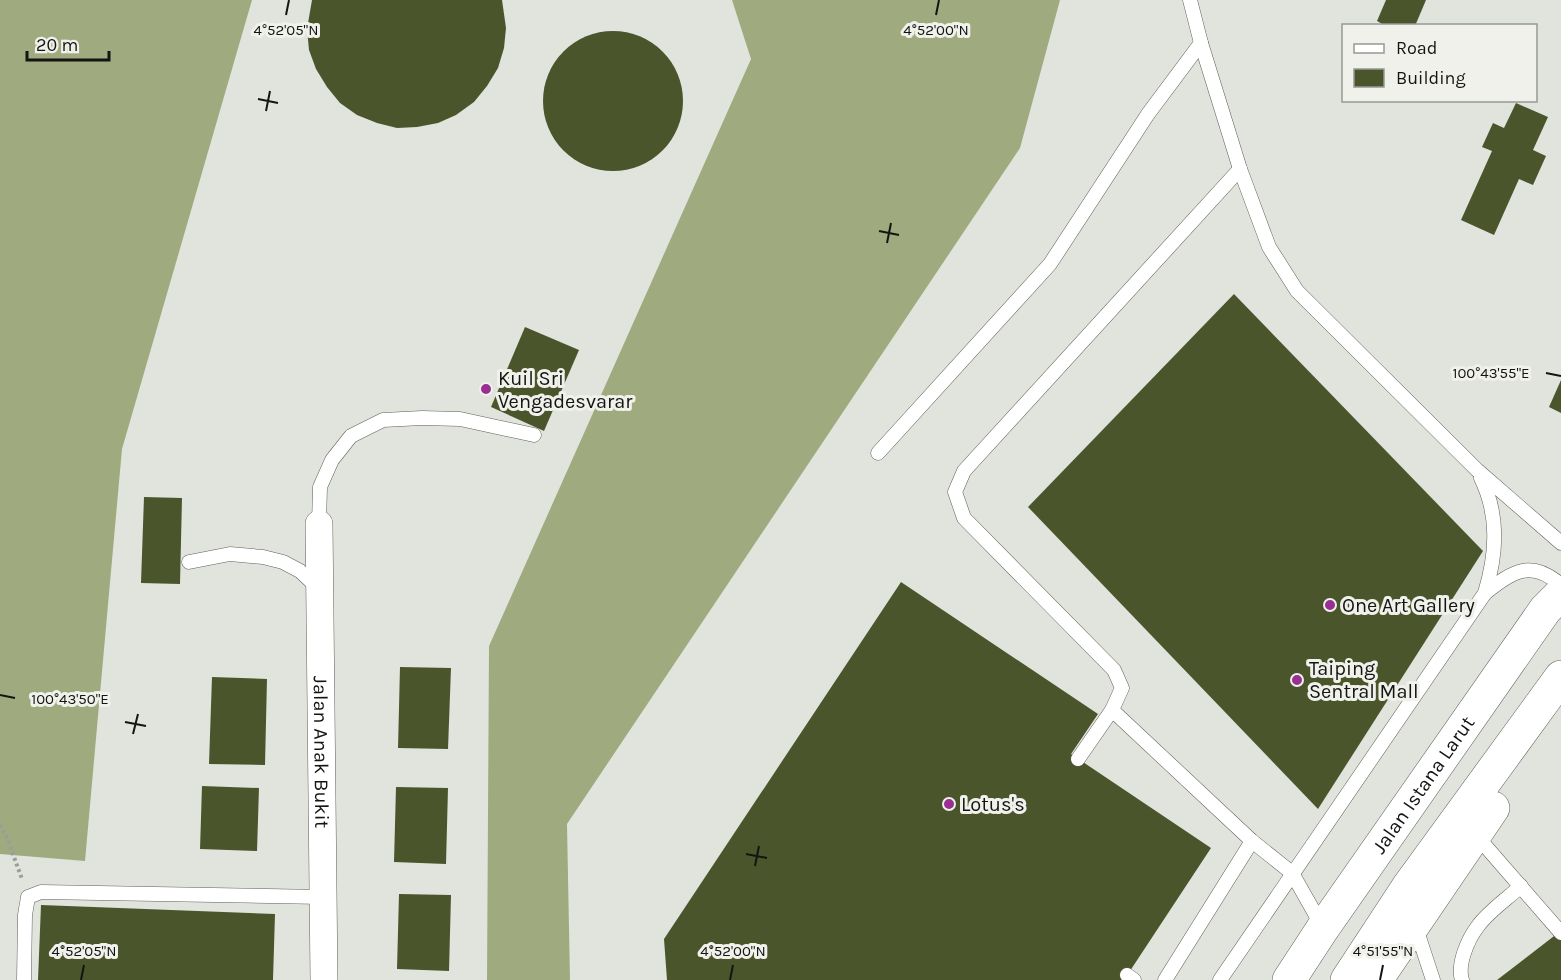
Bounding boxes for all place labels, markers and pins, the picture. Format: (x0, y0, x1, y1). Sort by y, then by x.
place label: Kuil Sri Vengadesvarar (498, 367, 633, 413)
marker: Kuil Sri Vengadesvarar (479, 382, 493, 396)
place label: One Art Gallery (1342, 594, 1475, 617)
marker: One Art Gallery (1323, 598, 1337, 612)
place label: Taiping Sentral Mall (1309, 657, 1419, 703)
marker: Taiping Sentral Mall (1290, 673, 1304, 687)
place label: Lotus's (961, 793, 1025, 816)
marker: Lotus's (942, 797, 956, 811)

